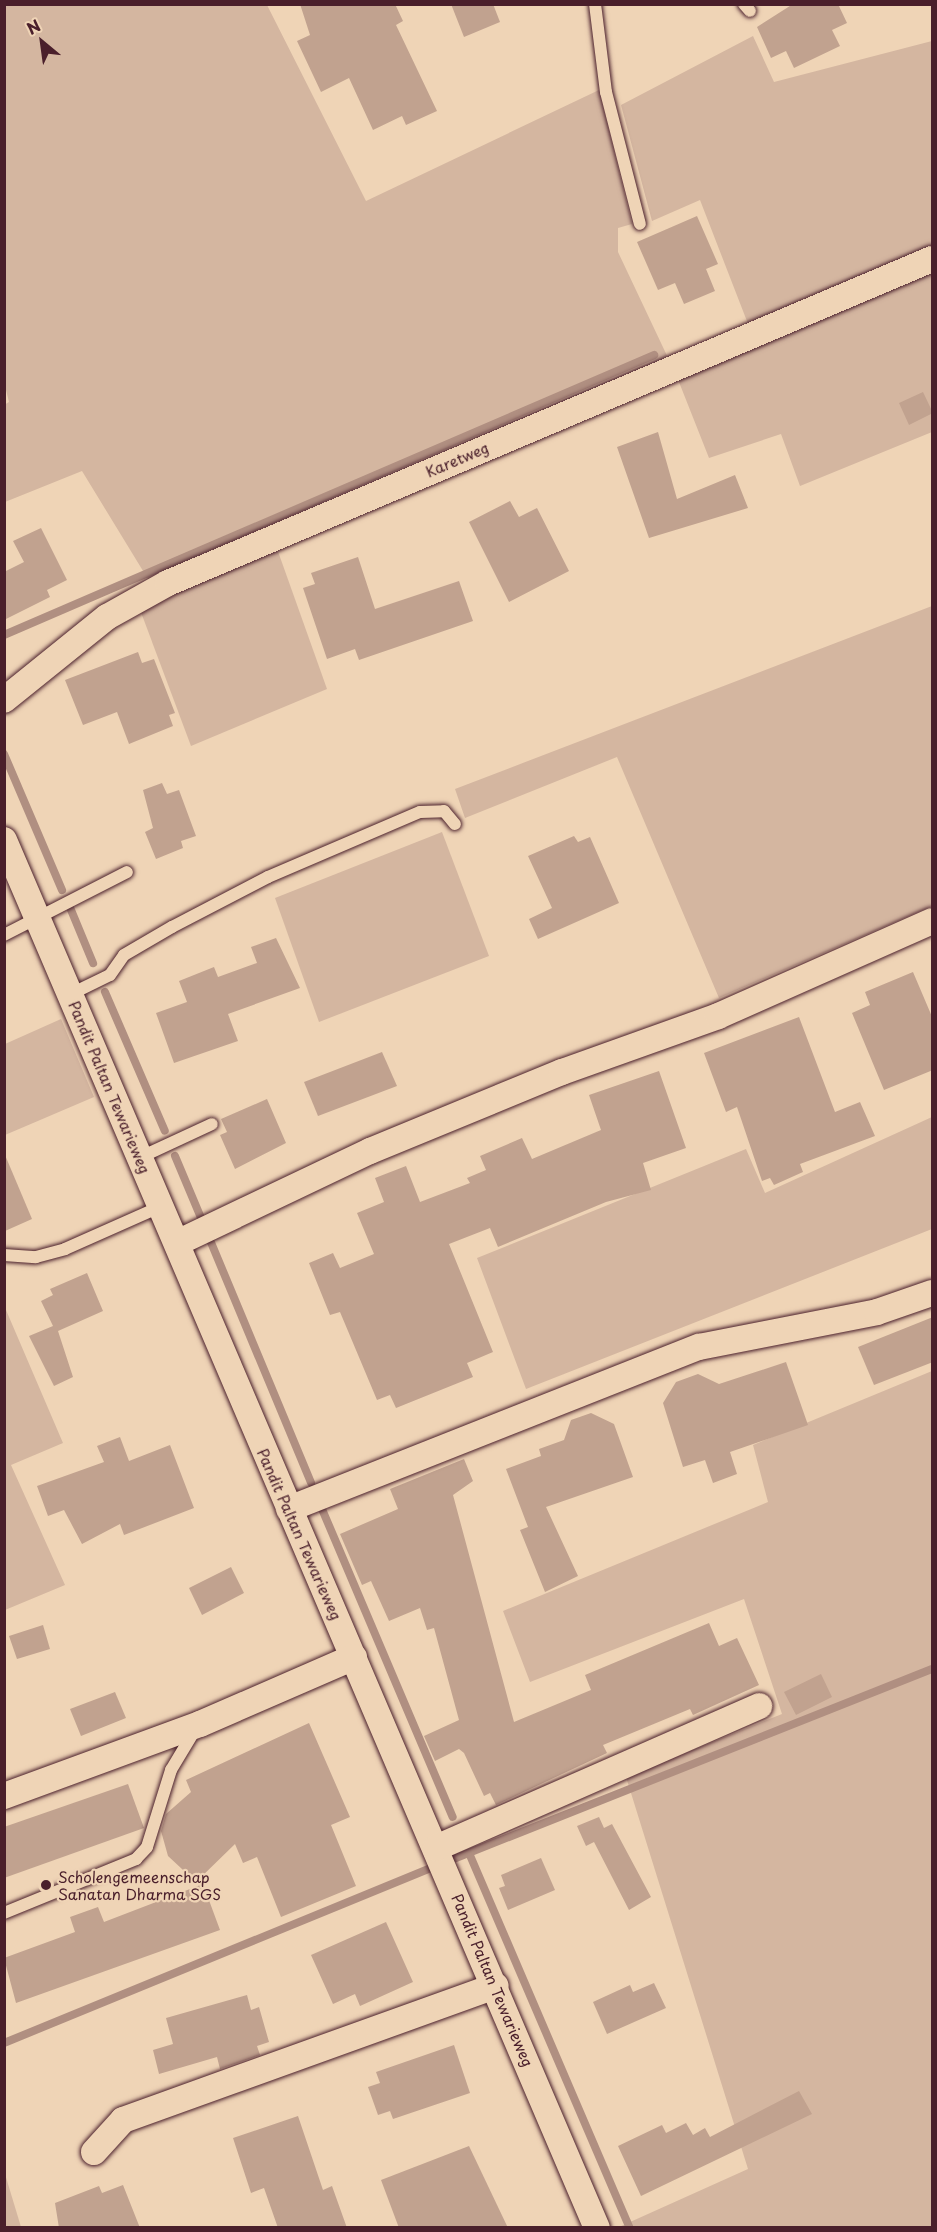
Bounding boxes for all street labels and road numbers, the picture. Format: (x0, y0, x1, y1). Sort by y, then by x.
street label: Karetweg (423, 438, 491, 480)
street label: Pandit Paltan Tewarieweg (65, 997, 155, 1177)
street label: Pandit Paltan Tewarieweg (254, 1445, 346, 1623)
street label: Pandit Paltan Tewarieweg (448, 1890, 538, 2070)

